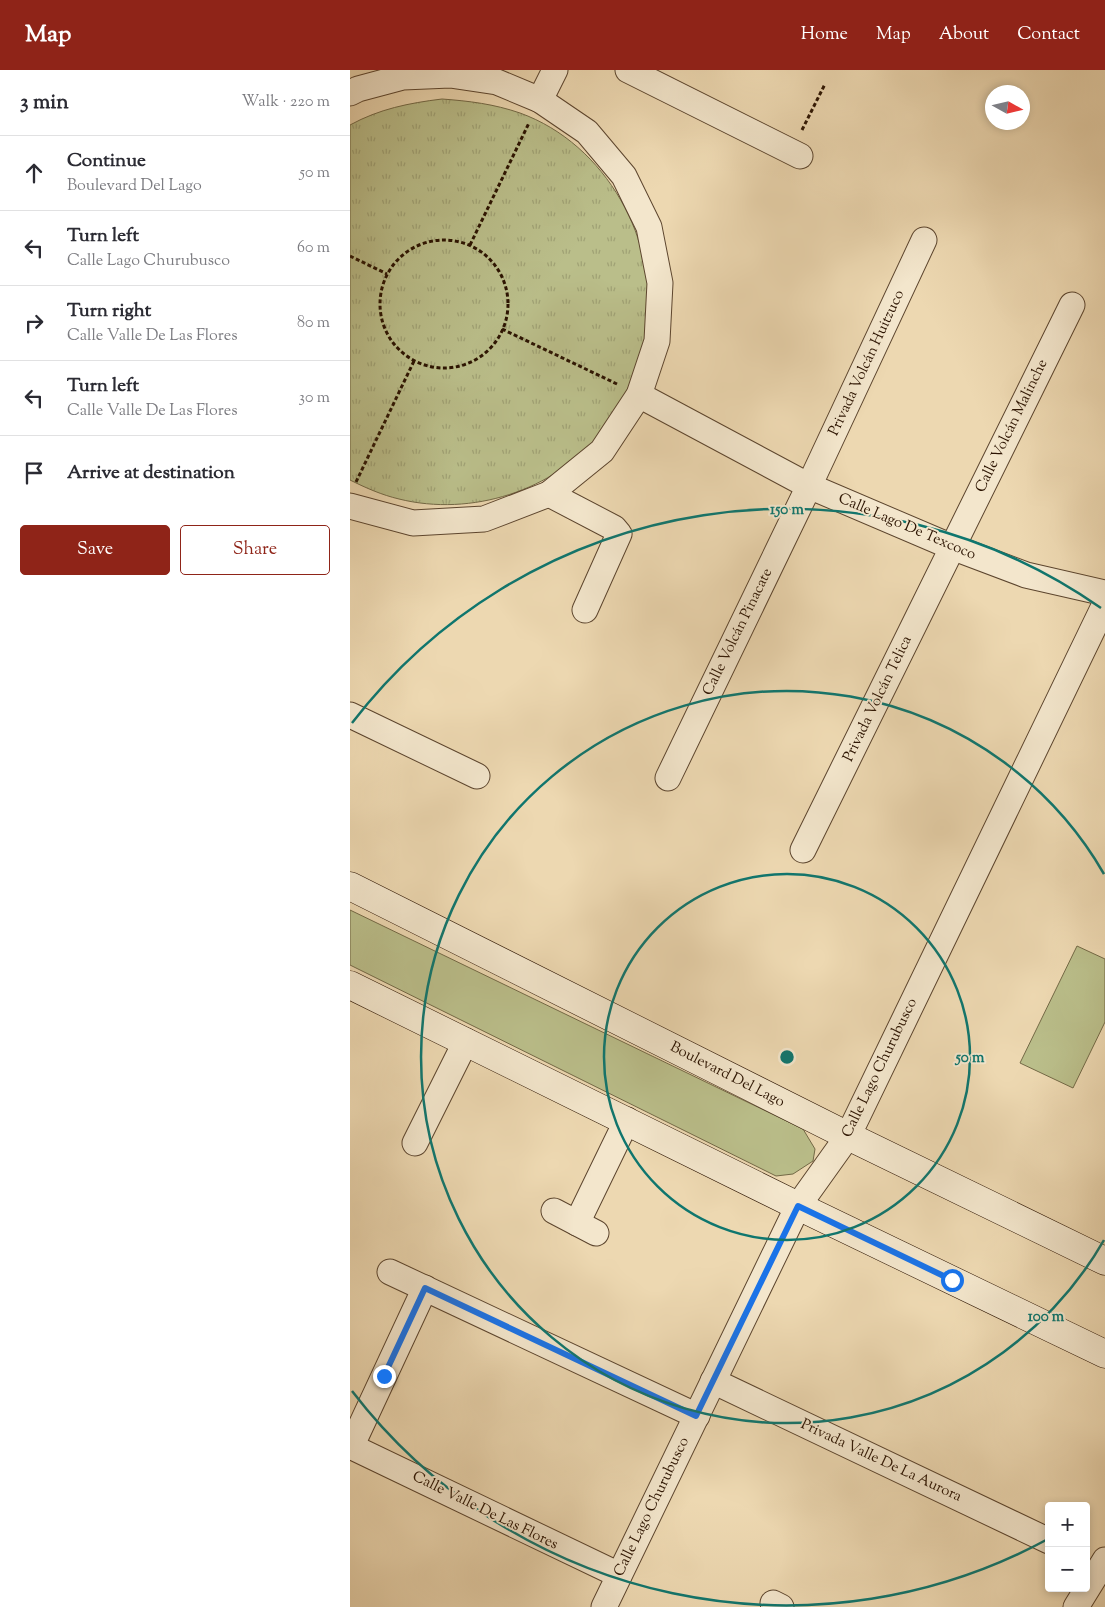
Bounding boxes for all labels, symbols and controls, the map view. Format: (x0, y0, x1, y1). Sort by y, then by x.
text: Map (25, 18, 71, 52)
text: Home (801, 22, 848, 48)
text: Map (876, 22, 911, 48)
text: About (939, 22, 989, 48)
text: Contact (1017, 22, 1080, 48)
north arrow (985, 85, 1030, 130)
text: 3 min (20, 88, 69, 118)
text: Walk · 220 m (242, 91, 330, 114)
text: Continue (67, 148, 146, 175)
icon: ahead (20, 159, 48, 187)
text: 50 m (299, 162, 330, 185)
text: Boulevard Del Lago (67, 175, 202, 198)
text: Turn left (67, 223, 139, 250)
icon: left (20, 234, 48, 262)
text: 60 m (297, 237, 330, 260)
text: Calle Lago Churubusco (67, 250, 230, 273)
street label: Privada Volcán Huitzuco (824, 287, 910, 439)
text: Turn right (67, 298, 151, 325)
icon: right (20, 309, 48, 337)
text: 80 m (297, 312, 330, 335)
text: Calle Valle De Las Flores (67, 325, 238, 348)
street label: Calle Volcán Malinche (971, 356, 1053, 496)
text: Turn left (67, 373, 139, 400)
icon: left (20, 384, 48, 412)
text: 30 m (299, 387, 330, 410)
text: Calle Valle De Las Flores (67, 400, 238, 423)
icon: arrive (20, 459, 48, 487)
text: Arrive at destination (67, 460, 235, 487)
street label: Calle Lago De Texcoco (835, 488, 979, 566)
text: 150 m (770, 500, 804, 521)
button: Save (20, 525, 170, 575)
button: Share (180, 525, 330, 575)
street label: Calle Volcán Pinacate (698, 565, 778, 699)
street label: Privada Volcán Telica (838, 632, 918, 766)
street label: Calle Lago Churubusco (837, 995, 923, 1141)
street label: Boulevard Del Lago (666, 1037, 788, 1113)
centre of rings (778, 1048, 796, 1066)
text: 50 m (955, 1048, 985, 1069)
route start (941, 1269, 964, 1292)
text: 100 m (1028, 1307, 1065, 1328)
route end (373, 1365, 396, 1388)
street label: Privada Valle De La Aurora (797, 1414, 965, 1508)
street label: Calle Lago Churubusco (609, 1434, 695, 1580)
street label: Calle Valle De Las Flores (409, 1467, 562, 1556)
map controls (1045, 1502, 1090, 1592)
button: + (1045, 1502, 1090, 1547)
button: − (1045, 1547, 1090, 1592)

